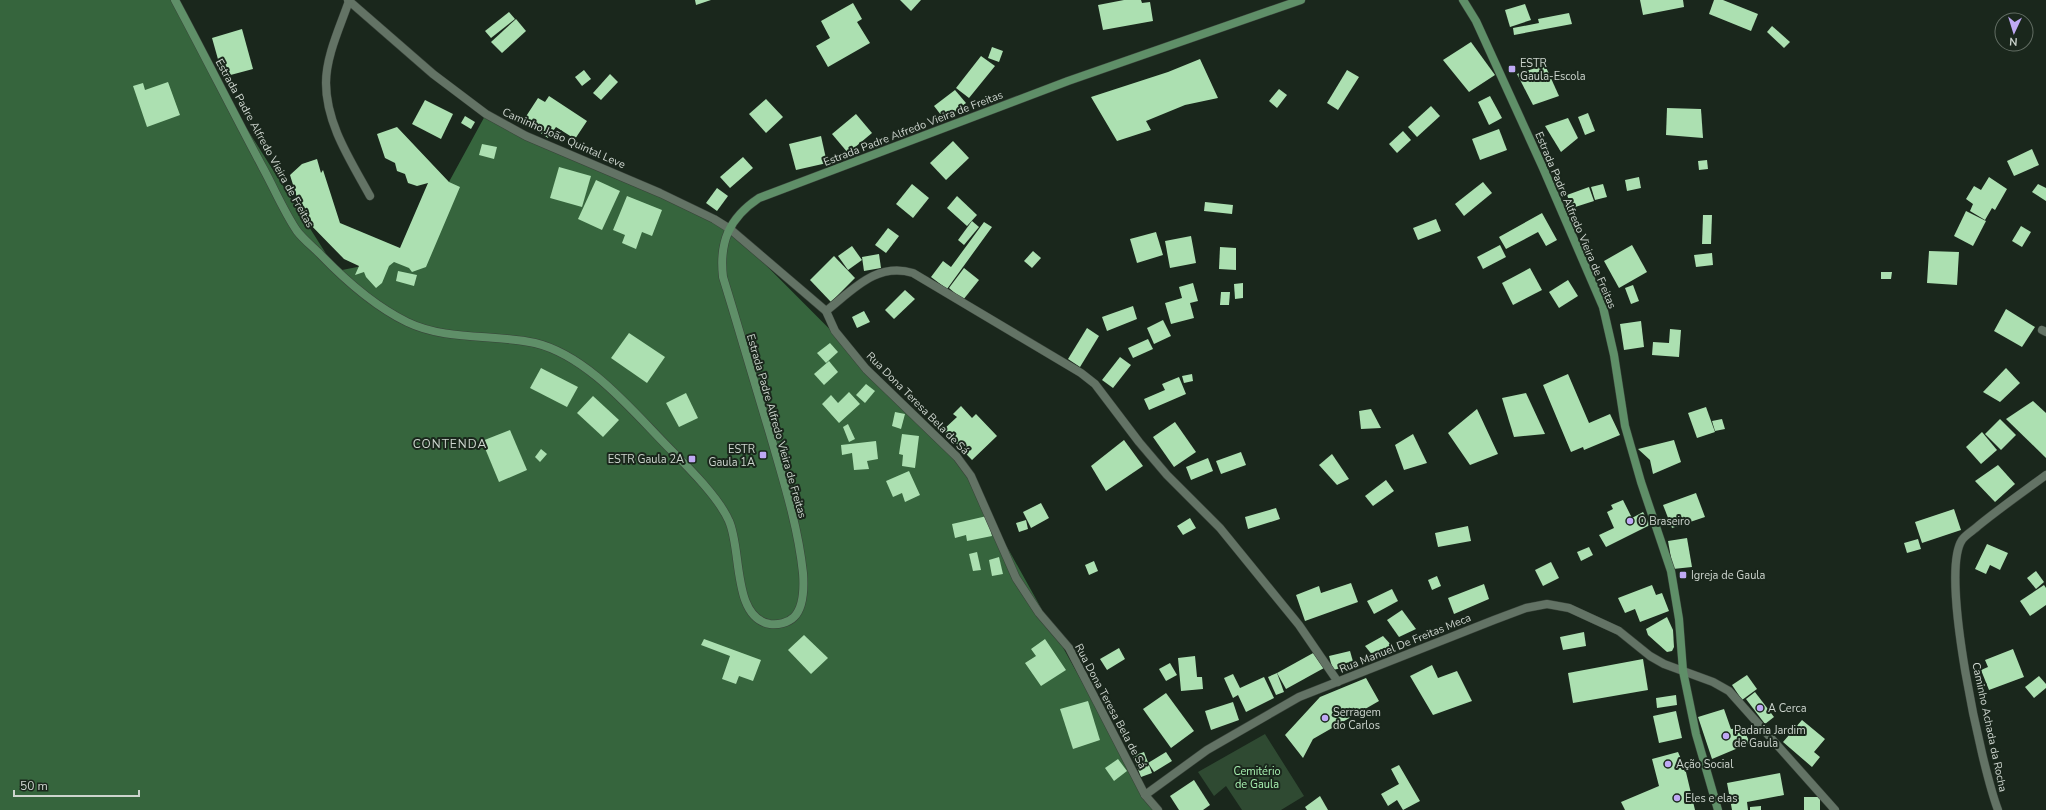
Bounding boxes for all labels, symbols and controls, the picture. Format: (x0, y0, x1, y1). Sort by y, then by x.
north arrow (1994, 12, 2034, 52)
text: N (2009, 34, 2018, 49)
street label: Estrada Padre Alfredo Vieira de Freitas (212, 56, 317, 230)
place label: ESTR Gaula-Escola (1520, 56, 1586, 84)
marker: ESTR Gaula-Escola (1507, 64, 1517, 74)
street label: Estrada Padre Alfredo Vieira de Freitas (821, 87, 1005, 170)
street label: Caminho João Quintal Leve (500, 105, 628, 172)
street label: Estrada Padre Alfredo Vieira de Freitas (1531, 129, 1620, 311)
street label: Estrada Padre Alfredo Vieira de Freitas (743, 332, 810, 520)
street label: Rua Dona Teresa Bela de Sá (863, 349, 972, 458)
district label: CONTENDA (413, 436, 487, 452)
place label: ESTR Gaula 1A (708, 442, 756, 470)
marker: ESTR Gaula 1A (758, 450, 768, 460)
place label: ESTR Gaula 2A (608, 452, 684, 467)
marker: ESTR Gaula 2A (687, 454, 697, 464)
place label: O Braseiro (1638, 514, 1690, 529)
marker: O Braseiro (1625, 516, 1635, 526)
place label: Igreja de Gaula (1691, 568, 1766, 583)
marker: Igreja de Gaula (1678, 570, 1688, 580)
street label: Rua Manuel De Freitas Meca (1337, 610, 1473, 677)
street label: Rua Dona Teresa Bela de Sá (1071, 641, 1150, 772)
street label: Caminho Achada da Rocha (1968, 661, 2011, 794)
place label: A Cerca (1768, 701, 1807, 716)
marker: A Cerca (1755, 703, 1765, 713)
place label: Serragem do Carlos (1333, 705, 1381, 733)
marker: Serragem do Carlos (1320, 713, 1330, 723)
place label: Padaria Jardim de Gaula (1734, 723, 1806, 751)
marker: Padaria Jardim de Gaula (1721, 731, 1731, 741)
place label: Ação Social (1676, 757, 1734, 772)
marker: Ação Social (1663, 759, 1673, 769)
park label: Cemitério de Gaula (1233, 764, 1281, 792)
scale bar (14, 772, 139, 798)
text: 50 m (20, 778, 48, 794)
place label: Eles e elas (1685, 791, 1738, 806)
marker: Eles e elas (1672, 793, 1682, 803)

